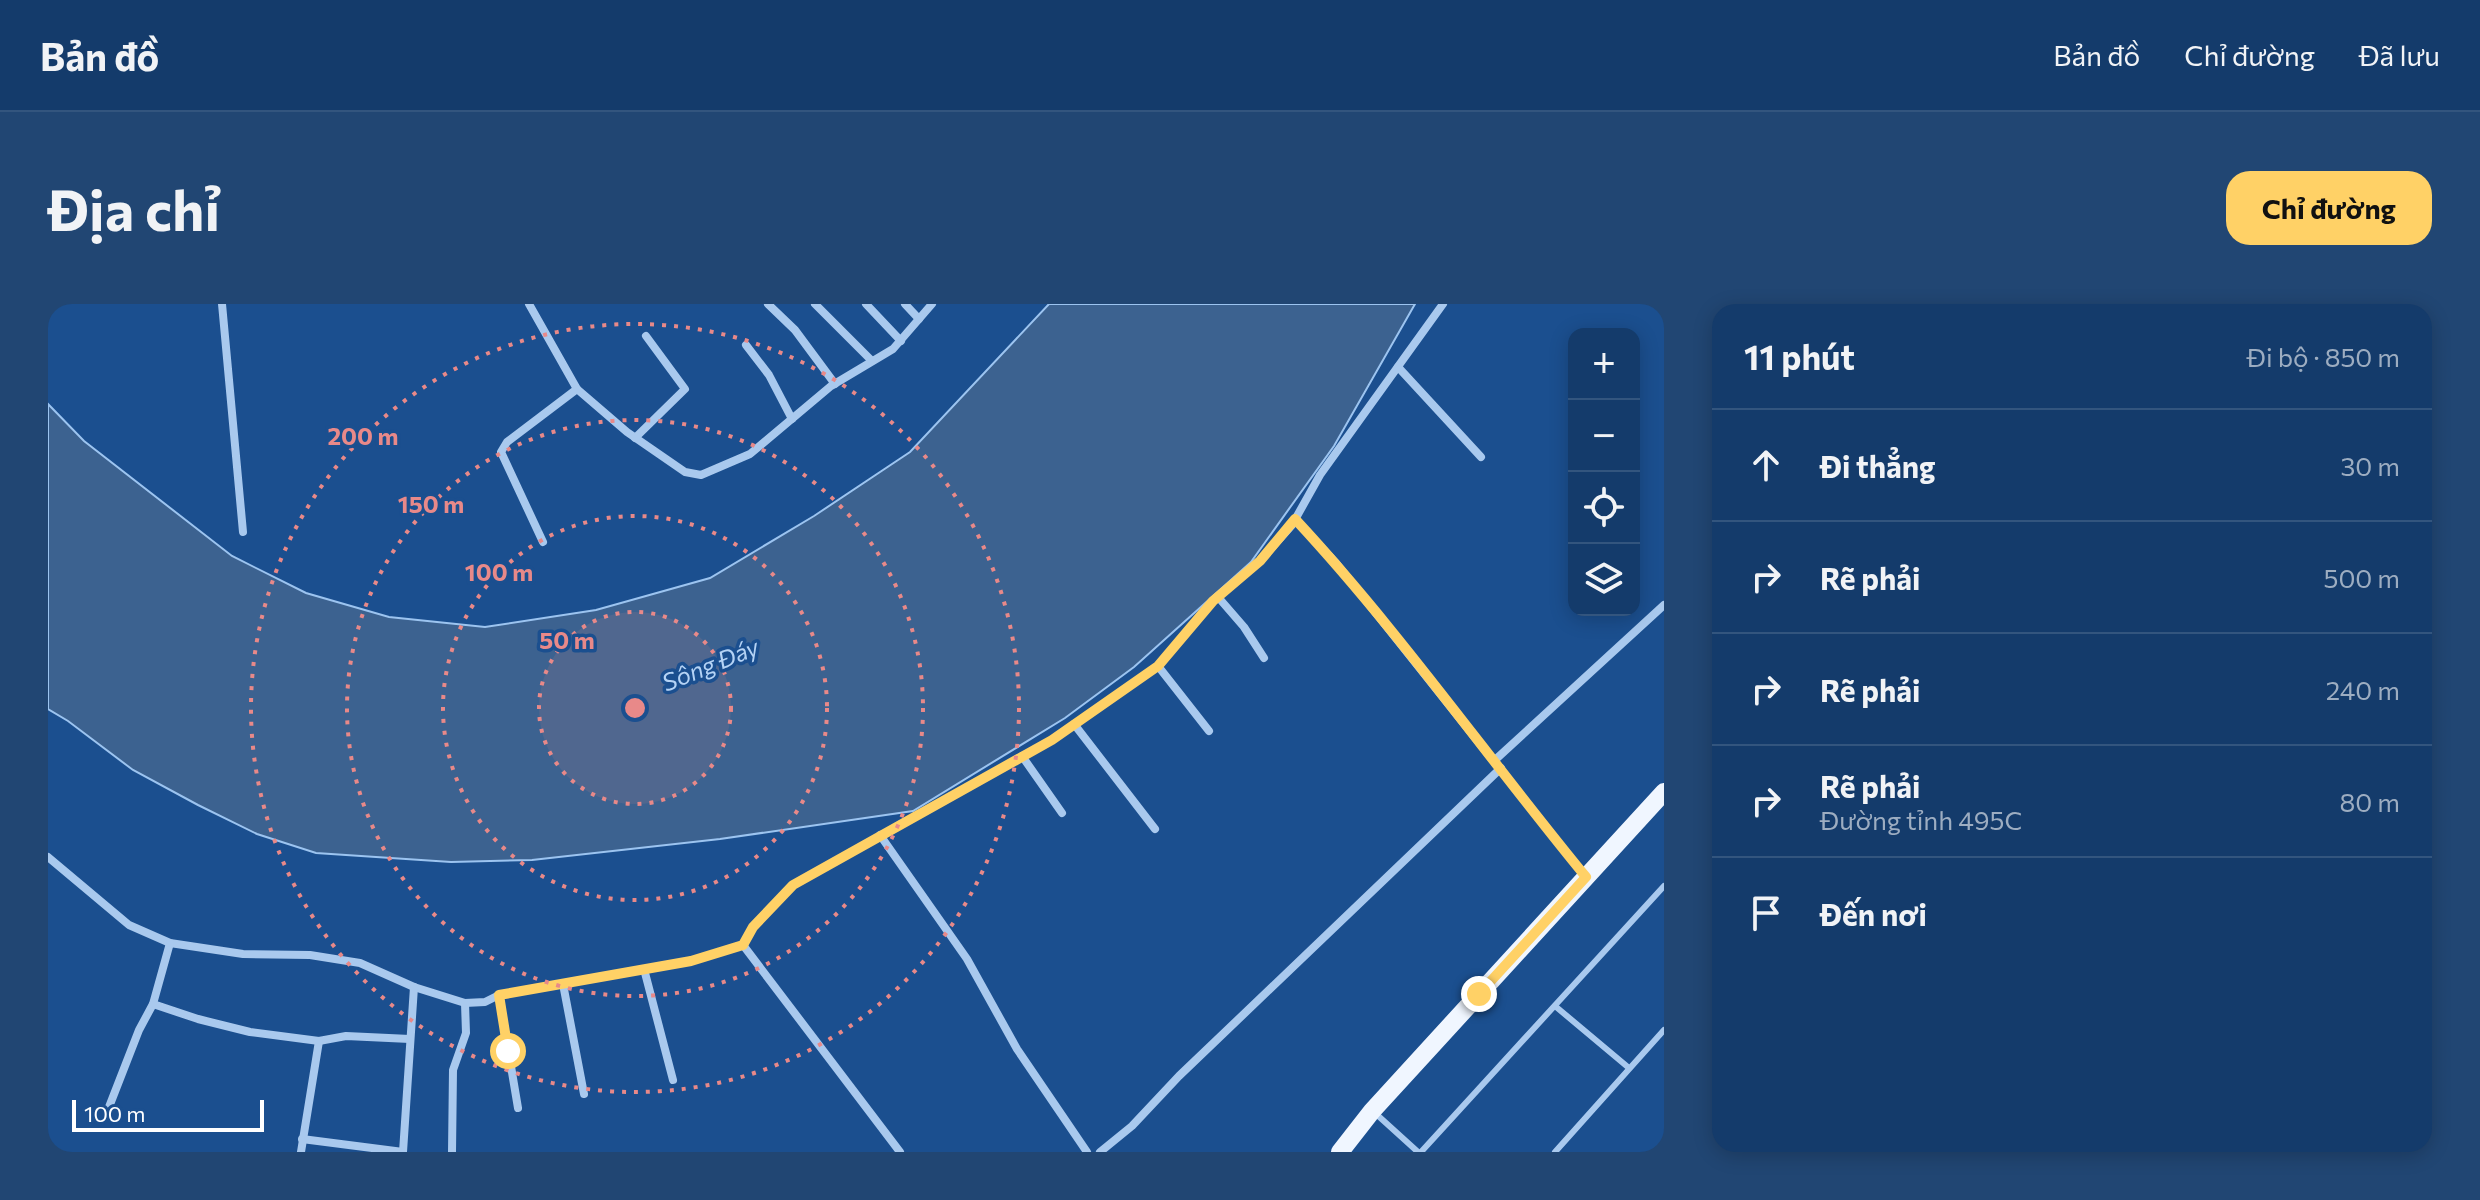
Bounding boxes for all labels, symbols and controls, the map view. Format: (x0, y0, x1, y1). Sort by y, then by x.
text: Bản đồ (40, 32, 159, 79)
text: Bản đồ (2053, 38, 2140, 72)
text: Chỉ đường (2184, 38, 2315, 72)
text: Đã lưu (2359, 38, 2440, 72)
button: Chỉ đường (2226, 171, 2432, 245)
text: Địa chỉ (48, 174, 220, 243)
map controls (1568, 328, 1640, 616)
button: + (1568, 328, 1640, 400)
text: 11 phút (1744, 335, 1855, 377)
text: Đi bộ · 850 m (2247, 341, 2400, 372)
button: − (1568, 400, 1640, 472)
text: 200 m (328, 421, 398, 450)
icon: ahead (1744, 443, 1788, 487)
text: Đi thẳng (1820, 447, 1936, 484)
text: 30 m (2341, 450, 2400, 481)
button: locate (1568, 472, 1640, 544)
text: 150 m (398, 489, 464, 518)
button: layers (1568, 544, 1640, 616)
icon: right (1744, 555, 1788, 599)
text: 100 m (465, 557, 533, 586)
text: Rẽ phải (1820, 559, 1920, 596)
text: 500 m (2323, 562, 2400, 593)
text: 50 m (539, 625, 595, 654)
water label: Sông Đáy (657, 631, 764, 697)
icon: right (1744, 667, 1788, 711)
text: Rẽ phải (1820, 671, 1920, 708)
text: 240 m (2326, 674, 2400, 705)
centre of rings (621, 694, 649, 722)
text: Rẽ phải (1820, 767, 1920, 804)
icon: right (1744, 779, 1788, 823)
text: 80 m (2340, 786, 2400, 817)
text: Đường tỉnh 495C (1820, 804, 2022, 835)
icon: arrive (1744, 891, 1788, 935)
text: Đến nơi (1820, 895, 1927, 932)
route end (1461, 976, 1497, 1012)
route start (490, 1033, 526, 1069)
scale bar (72, 1096, 264, 1132)
text: 100 m (84, 1100, 146, 1127)

